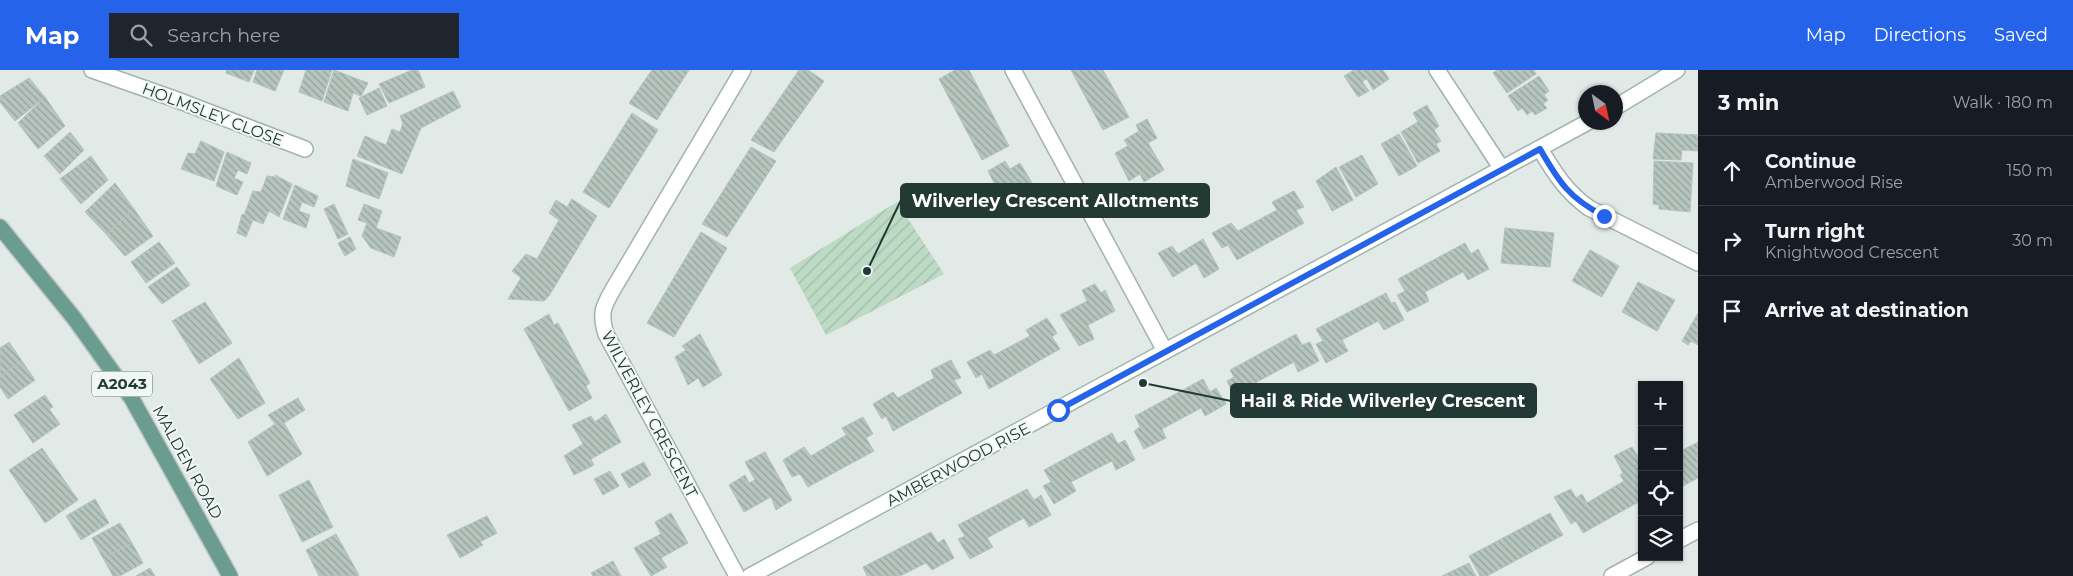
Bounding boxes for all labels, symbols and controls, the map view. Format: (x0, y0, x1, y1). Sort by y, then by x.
search box (109, 13, 459, 58)
text: Map (25, 21, 79, 50)
icon: search (127, 21, 155, 49)
text: Search here (167, 24, 280, 47)
text: Map (1806, 24, 1846, 46)
text: Directions (1874, 24, 1966, 46)
text: Saved (1994, 24, 2048, 46)
street label: HOLMSLEY CLOSE (139, 79, 286, 150)
north arrow (1578, 85, 1623, 130)
text: 3 min (1718, 90, 1779, 115)
text: Walk · 180 m (1953, 93, 2053, 112)
text: Continue (1765, 150, 1856, 173)
icon: ahead (1718, 157, 1746, 185)
text: 150 m (2006, 161, 2053, 180)
text: Amberwood Rise (1765, 173, 1903, 192)
callout: Wilverley Crescent Allotments (901, 184, 1209, 217)
text: Wilverley Crescent Allotments (911, 190, 1199, 212)
route end (1593, 205, 1616, 228)
text: Turn right (1765, 220, 1865, 243)
icon: right (1718, 227, 1746, 255)
text: 30 m (2012, 231, 2053, 250)
text: Knightwood Crescent (1765, 243, 1939, 262)
icon: arrive (1718, 297, 1746, 325)
text: Arrive at destination (1765, 299, 1969, 322)
street label: WILVERLEY CRESCENT (597, 328, 702, 502)
road number: A2043 (92, 372, 152, 396)
map controls (1638, 381, 1683, 561)
button: + (1638, 381, 1683, 426)
callout: Hail & Ride Wilverley Crescent (1231, 384, 1536, 417)
text: Hail & Ride Wilverley Crescent (1241, 390, 1526, 412)
route start (1047, 399, 1070, 422)
street label: MALDEN ROAD (149, 402, 227, 522)
street label: AMBERWOOD RISE (883, 419, 1033, 510)
button: − (1638, 426, 1683, 471)
button: locate (1638, 471, 1683, 516)
button: layers (1638, 516, 1683, 561)

